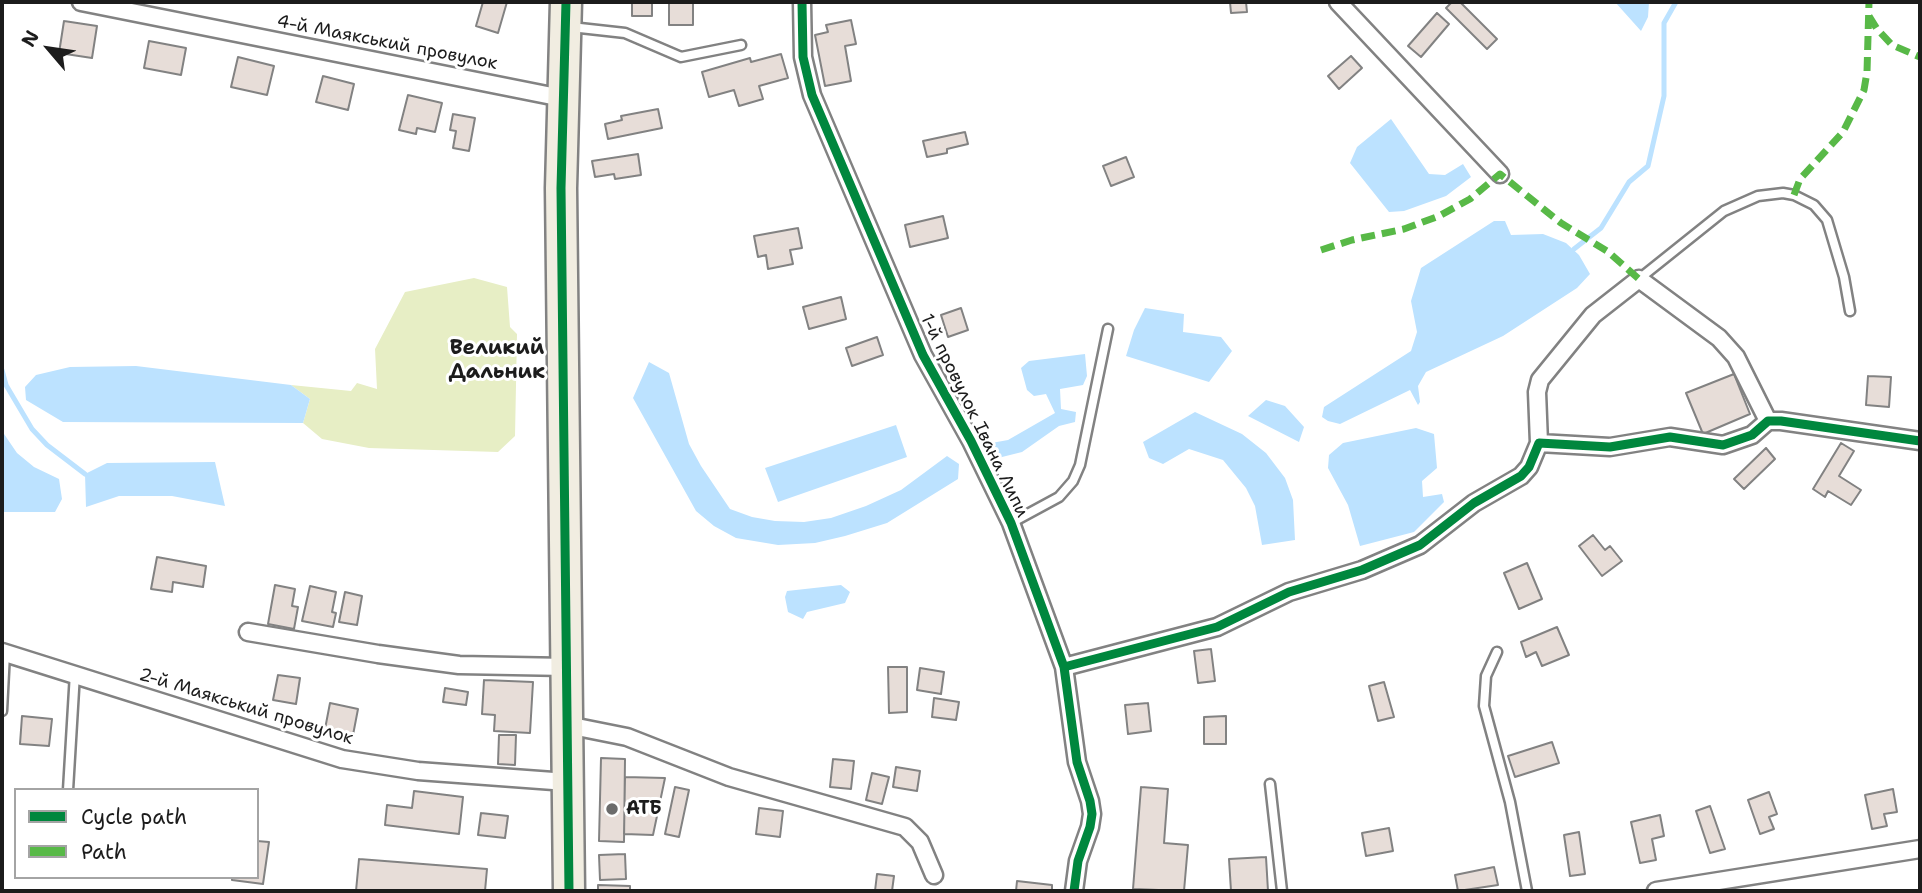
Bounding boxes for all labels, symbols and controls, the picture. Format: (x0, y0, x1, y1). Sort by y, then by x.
street label: 4-й Маякський провулок (275, 11, 499, 75)
north arrow (14, 14, 84, 84)
text: N (16, 26, 45, 51)
street label: 1-й провулок Івана Липи (915, 311, 1033, 521)
district label: Великий Дальник (449, 336, 545, 386)
street label: 2-й Маякський провулок (136, 664, 356, 750)
legend (14, 788, 259, 879)
place label: АТБ (626, 798, 662, 820)
marker: АТБ (604, 801, 620, 817)
text: Cycle path (81, 803, 187, 831)
text: Path (81, 838, 127, 866)

